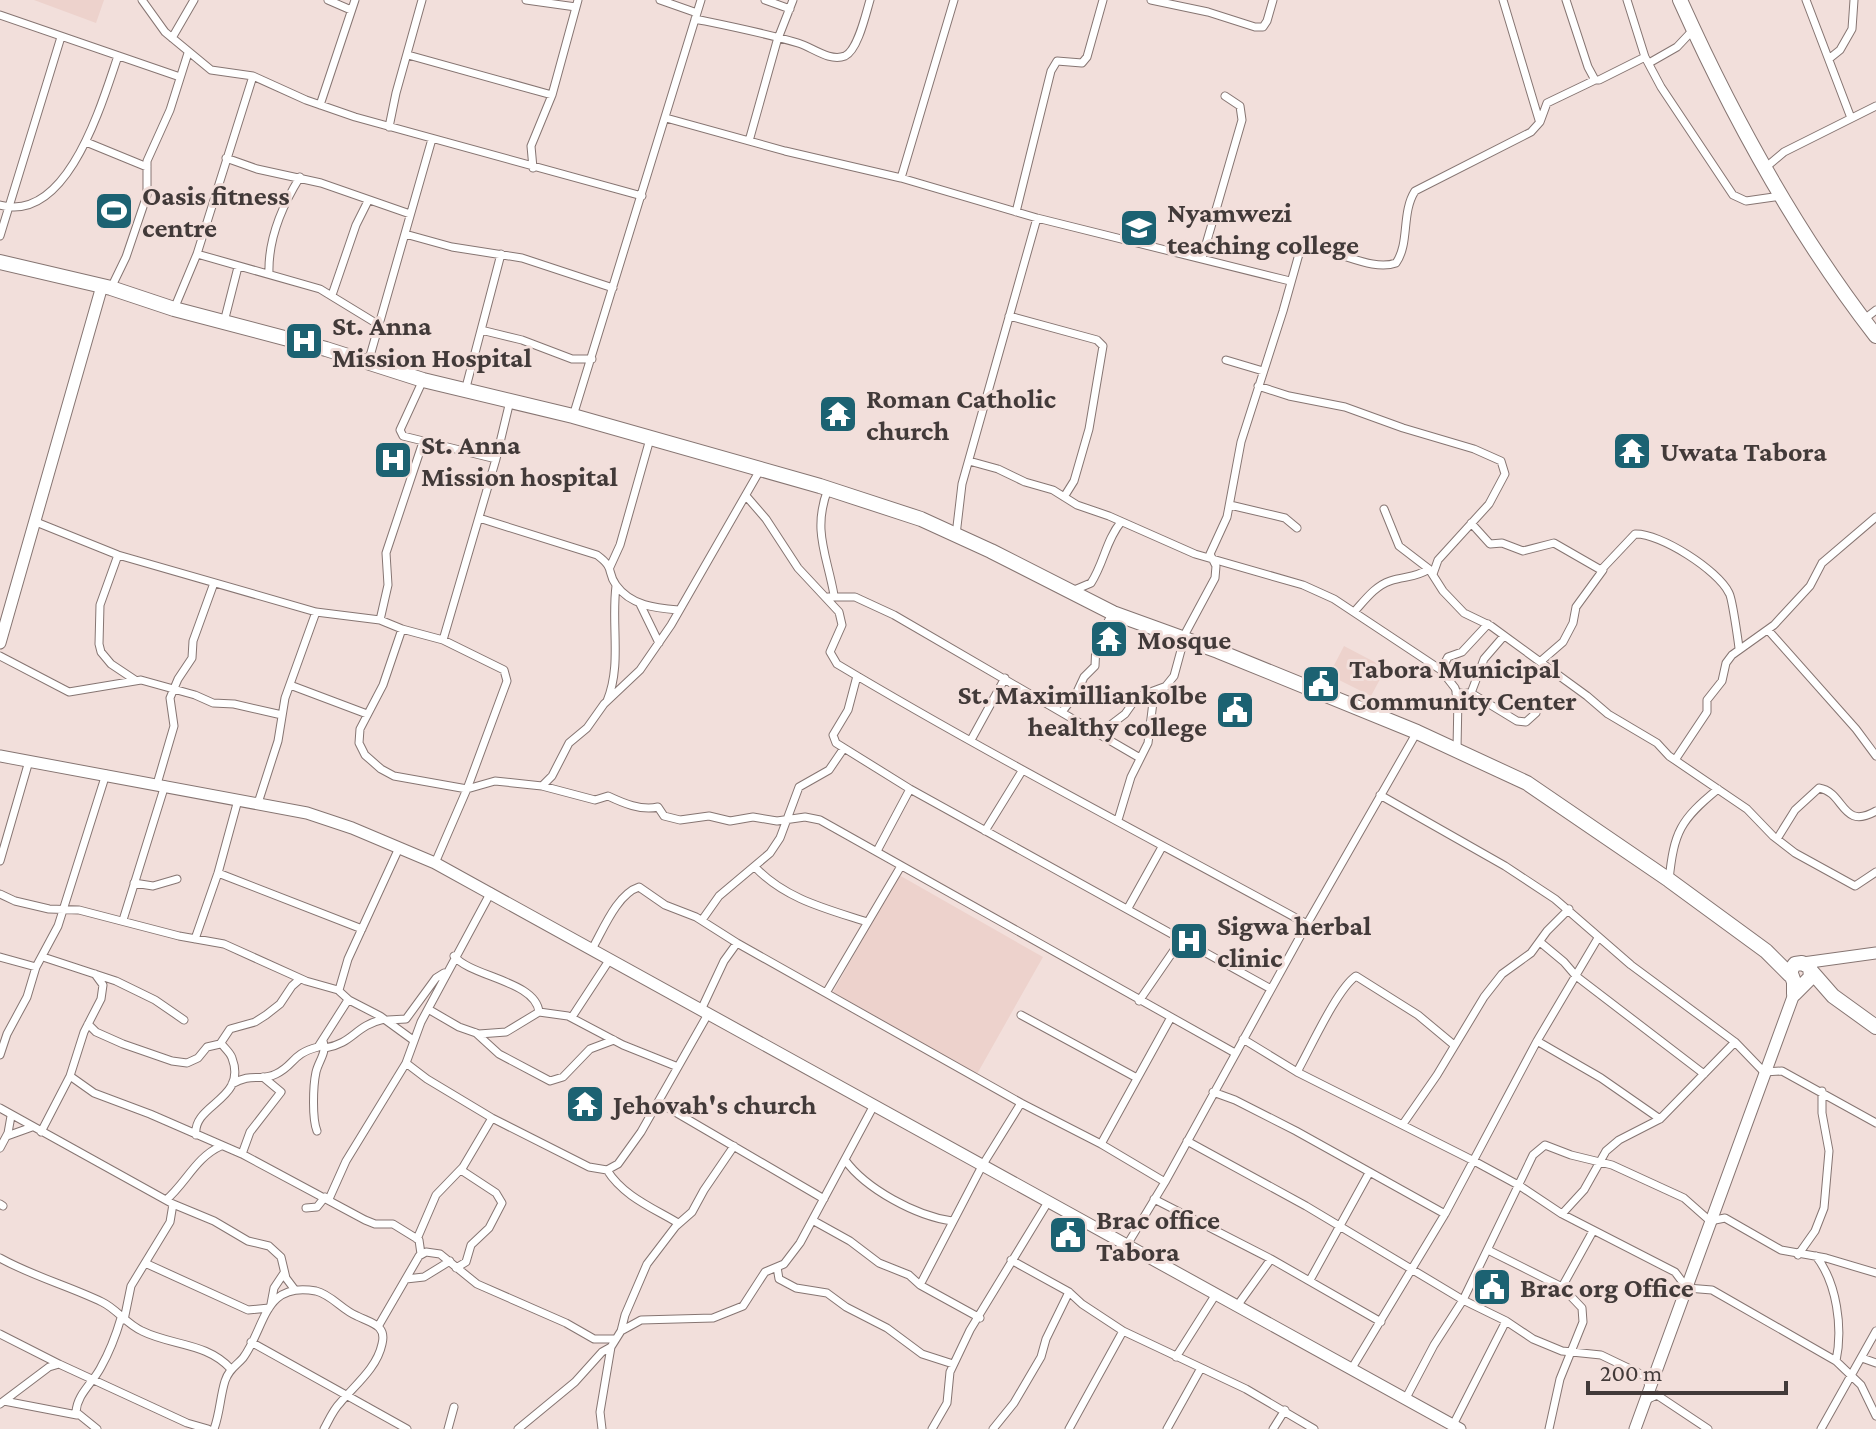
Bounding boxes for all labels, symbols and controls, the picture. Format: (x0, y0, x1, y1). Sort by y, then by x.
place label: Oasis fitness centre (142, 180, 290, 243)
sports icon: Oasis fitness centre (93, 190, 135, 232)
place label: Nyamwezi teaching college (1167, 197, 1359, 260)
school or university icon: Nyamwezi teaching college (1118, 207, 1160, 249)
place label: St. Anna Mission Hospital (332, 310, 532, 373)
hospital icon: St. Anna Mission Hospital (283, 320, 325, 362)
place label: Roman Catholic church (866, 383, 1057, 446)
temple icon: Roman Catholic church (817, 393, 859, 435)
place label: St. Anna Mission hospital (421, 429, 618, 492)
temple icon: Uwata Tabora (1611, 430, 1653, 472)
place label: Uwata Tabora (1660, 436, 1827, 467)
hospital icon: St. Anna Mission hospital (372, 439, 414, 481)
temple icon: Mosque (1088, 618, 1130, 660)
place label: Mosque (1137, 624, 1231, 655)
place label: Tabora Municipal Community Center (1349, 653, 1577, 716)
public building icon: Tabora Municipal Community Center (1300, 663, 1342, 705)
place label: St. Maximilliankolbe healthy college (958, 679, 1207, 742)
public building icon: St. Maximilliankolbe healthy college (1214, 689, 1256, 731)
place label: Sigwa herbal clinic (1217, 910, 1371, 973)
hospital icon: Sigwa herbal clinic (1168, 920, 1210, 962)
temple icon: Jehovah's church (564, 1083, 606, 1125)
place label: Jehovah's church (610, 1089, 817, 1120)
place label: Brac office Tabora (1096, 1204, 1220, 1267)
public building icon: Brac office Tabora (1047, 1214, 1089, 1256)
public building icon: Brac org Office (1471, 1266, 1513, 1308)
place label: Brac org Office (1520, 1272, 1694, 1303)
scale bar (1588, 1345, 1786, 1395)
text: 200 m (1600, 1359, 1662, 1386)

